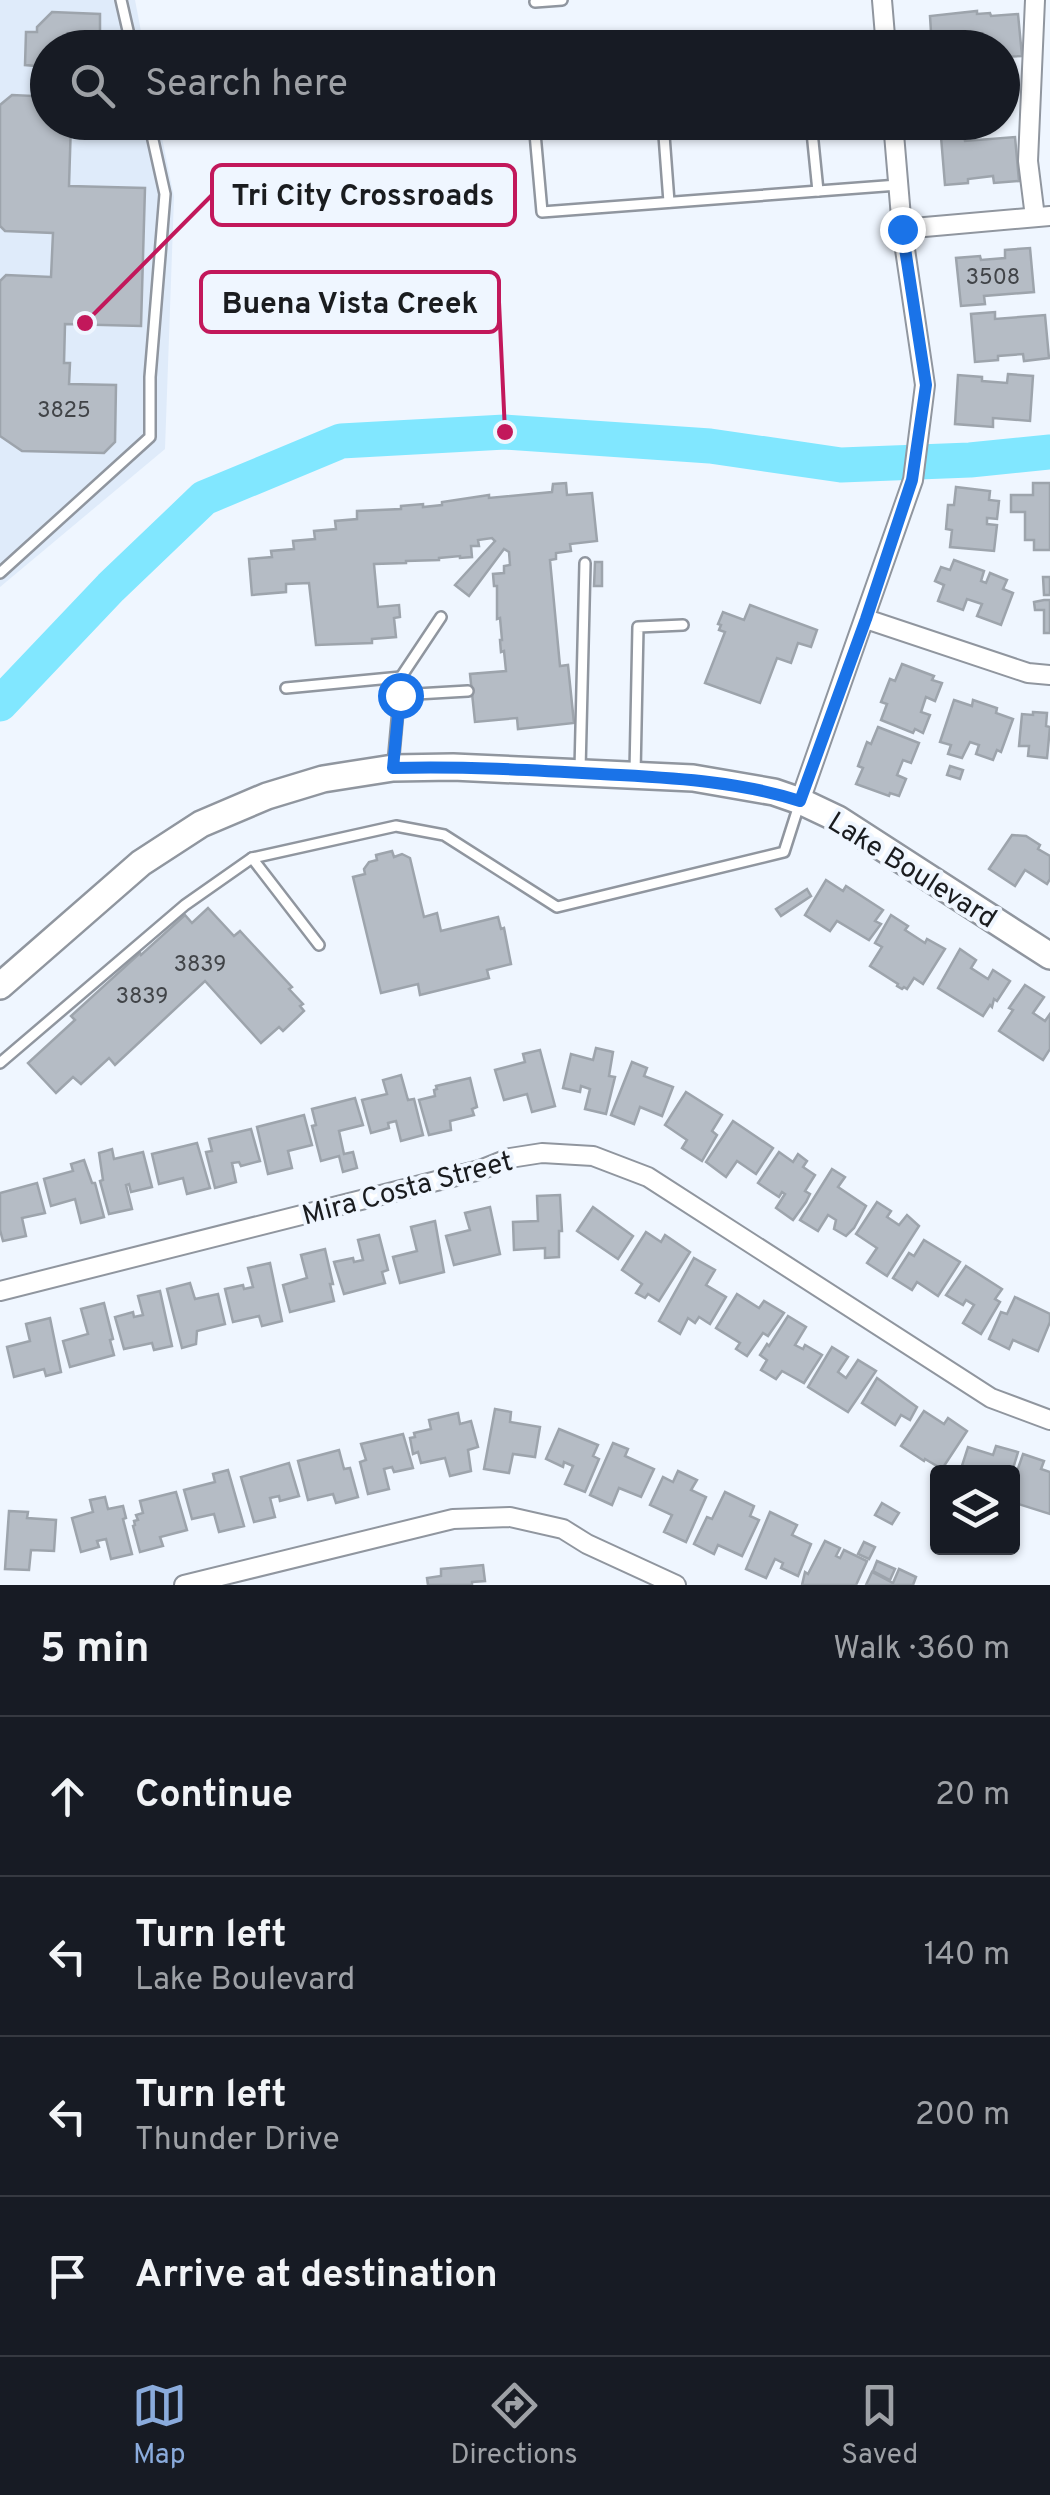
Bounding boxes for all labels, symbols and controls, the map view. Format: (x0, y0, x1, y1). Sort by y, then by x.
search box (30, 30, 1020, 140)
icon: search (65, 58, 120, 113)
text: Search here (145, 61, 348, 110)
callout: Tri City Crossroads (212, 165, 515, 225)
text: Tri City Crossroads (232, 179, 494, 216)
route end (880, 207, 926, 253)
house number: 3508 (966, 265, 1020, 292)
callout: Buena Vista Creek (201, 272, 499, 332)
text: Buena Vista Creek (222, 287, 478, 324)
house number: 3825 (37, 398, 91, 425)
route start (378, 673, 424, 719)
street label: Lake Boulevard (820, 805, 1003, 938)
house number: 3839 (174, 952, 226, 979)
house number: 3839 (116, 984, 168, 1011)
street label: Mira Costa Street (299, 1145, 517, 1235)
map controls (930, 1465, 1020, 1555)
button: layers (930, 1465, 1020, 1555)
text: 5 min (40, 1624, 150, 1677)
text: Walk · 360 m (833, 1630, 1010, 1670)
icon: ahead (40, 1769, 95, 1824)
text: Continue (135, 1772, 293, 1821)
text: 20 m (935, 1776, 1010, 1816)
text: Turn left (135, 1912, 287, 1961)
icon: left (40, 1929, 95, 1984)
text: 140 m (924, 1936, 1010, 1976)
text: Lake Boulevard (135, 1961, 355, 2001)
text: Turn left (135, 2072, 287, 2121)
icon: left (40, 2089, 95, 2144)
text: 200 m (915, 2096, 1010, 2136)
text: Thunder Drive (135, 2121, 340, 2161)
icon: arrive (40, 2249, 95, 2304)
text: Arrive at destination (135, 2252, 498, 2301)
tab: Map (132, 2378, 187, 2474)
tab: Directions (450, 2378, 578, 2474)
tab: Saved (841, 2378, 918, 2474)

